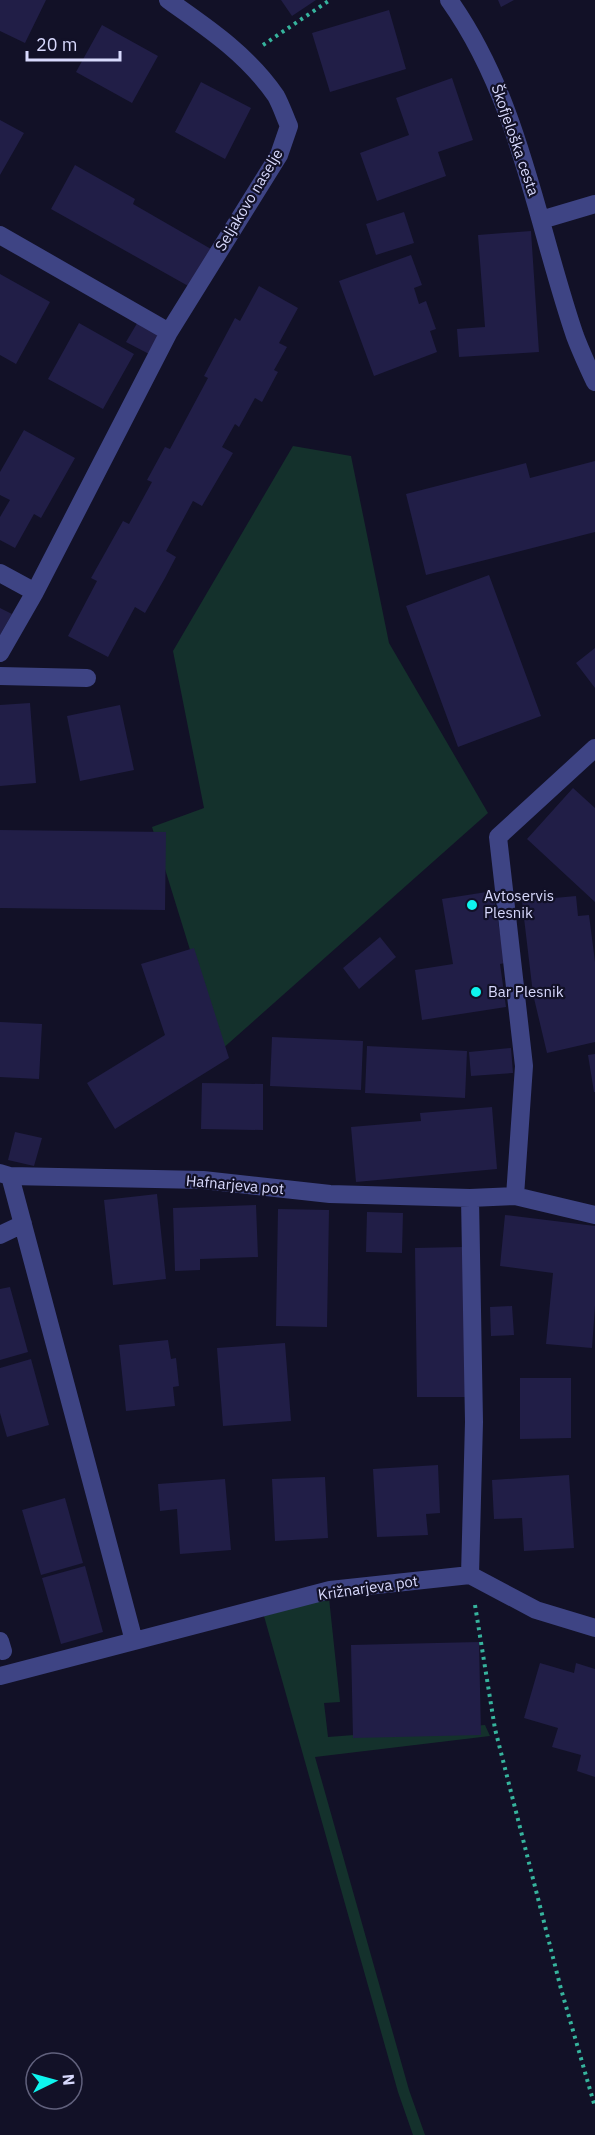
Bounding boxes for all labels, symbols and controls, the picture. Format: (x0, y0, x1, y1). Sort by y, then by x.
scale bar (27, 24, 120, 62)
text: 20 m (36, 33, 78, 56)
street label: Škofjeloška cesta (487, 81, 543, 198)
street label: Seljakovo naselje (211, 145, 287, 254)
place label: Avtoservis Plesnik (484, 886, 554, 922)
marker: Avtoservis Plesnik (465, 898, 479, 912)
place label: Bar Plesnik (488, 982, 564, 1001)
marker: Bar Plesnik (469, 985, 483, 999)
street label: Hafnarjeva pot (185, 1171, 285, 1198)
street label: Križnarjeva pot (317, 1571, 419, 1604)
north arrow (24, 2051, 84, 2111)
text: N (58, 2073, 79, 2086)

